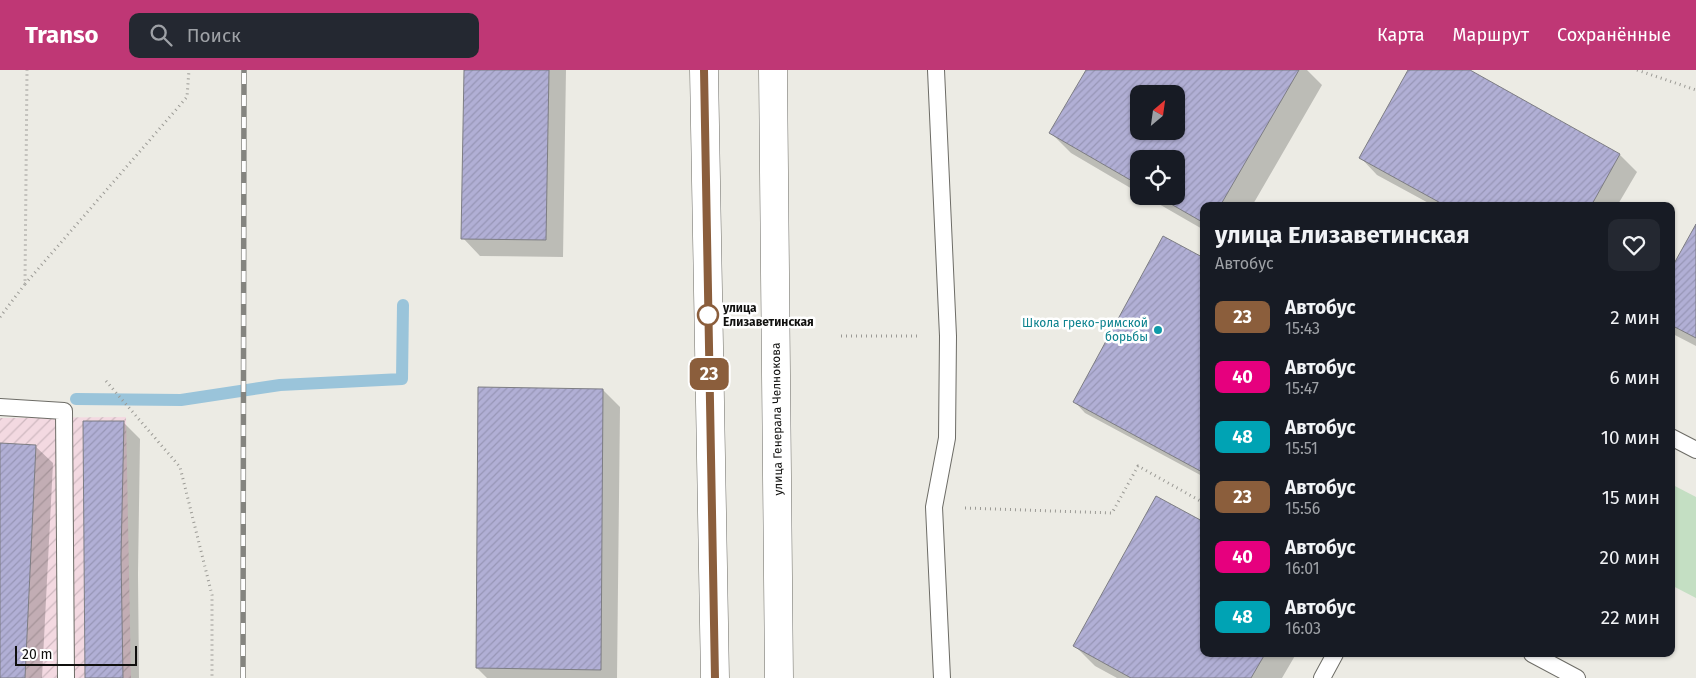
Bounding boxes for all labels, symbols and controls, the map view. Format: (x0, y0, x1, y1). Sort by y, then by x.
search box (129, 13, 479, 58)
text: Transo (25, 21, 99, 49)
icon: search (147, 21, 175, 49)
text: Поиск (187, 24, 241, 47)
text: Карта (1377, 24, 1425, 46)
text: Маршрут (1453, 24, 1529, 46)
text: Сохранённые (1557, 24, 1671, 46)
north arrow (1130, 85, 1185, 140)
map controls (1130, 85, 1185, 205)
button: locate (1130, 150, 1185, 205)
button: heart (1608, 219, 1660, 271)
text: улица Елизаветинская (1215, 221, 1470, 249)
text: Автобус (1215, 254, 1274, 273)
text: Автобус (1285, 296, 1356, 319)
place label: улица Елизаветинская (722, 301, 814, 329)
marker: улица Елизаветинская (697, 304, 719, 326)
text: 23 (1233, 306, 1252, 328)
text: 2 мин (1610, 306, 1660, 329)
place label: Школа греко-римской борьбы (1022, 316, 1148, 344)
text: 15:43 (1285, 319, 1320, 338)
marker: Школа греко-римской борьбы (1152, 324, 1164, 336)
street label: улица Генерала Челнокова (769, 342, 785, 496)
text: Автобус (1285, 356, 1356, 379)
line badge: 23 (686, 358, 732, 390)
text: 23 (700, 363, 718, 385)
text: 40 (1232, 366, 1253, 388)
text: 6 мин (1609, 366, 1660, 389)
text: 15:47 (1285, 379, 1319, 398)
text: Автобус (1285, 416, 1356, 439)
text: 48 (1232, 426, 1253, 448)
text: 10 мин (1601, 426, 1660, 449)
text: 15:51 (1285, 439, 1318, 458)
text: Автобус (1285, 476, 1356, 499)
text: 23 (1233, 486, 1252, 508)
text: 15 мин (1602, 486, 1660, 509)
text: 15:56 (1285, 499, 1320, 518)
text: Автобус (1285, 536, 1356, 559)
text: 40 (1232, 546, 1253, 568)
text: 20 мин (1600, 546, 1660, 569)
text: 16:01 (1285, 559, 1320, 578)
text: Автобус (1285, 596, 1356, 619)
text: 48 (1232, 606, 1253, 628)
text: 22 мин (1601, 606, 1660, 629)
text: 16:03 (1285, 619, 1321, 638)
scale bar (15, 643, 138, 666)
text: 20 m (22, 646, 52, 663)

